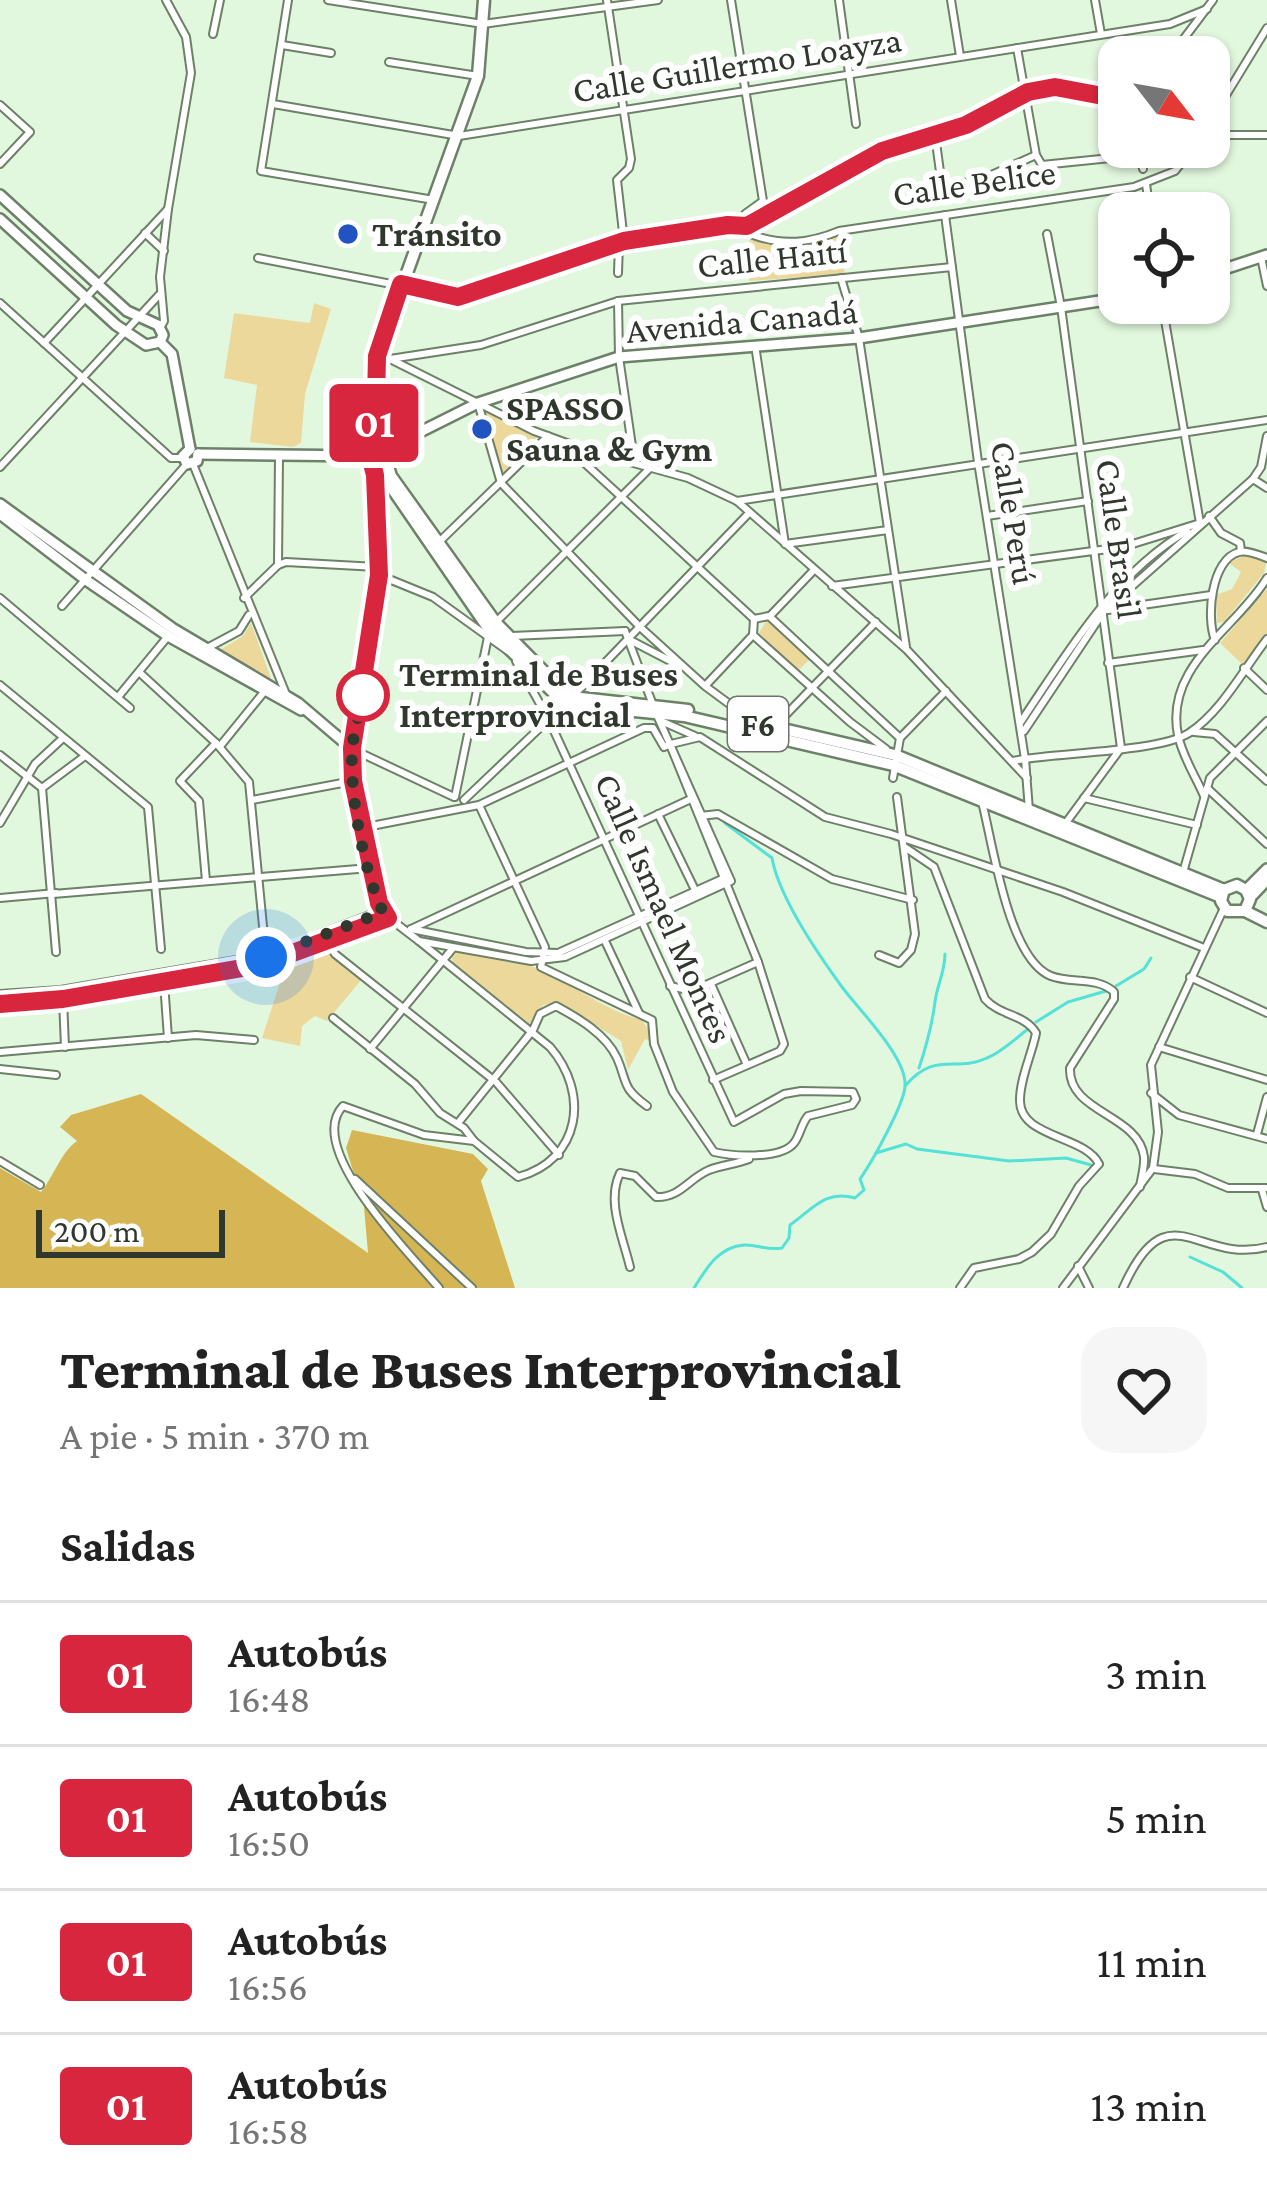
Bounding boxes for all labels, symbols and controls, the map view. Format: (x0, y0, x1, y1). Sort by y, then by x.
street label: Calle Guillermo Loayza (570, 19, 904, 111)
north arrow (1098, 36, 1230, 168)
map controls (1098, 36, 1230, 324)
street label: Calle Belice (890, 152, 1058, 214)
button: locate (1098, 192, 1230, 324)
place label: Tránsito (372, 214, 502, 254)
marker: Tránsito (335, 221, 361, 247)
street label: Calle Haití (695, 230, 850, 286)
street label: Avenida Canadá (625, 291, 859, 351)
line badge: 01 (320, 384, 428, 462)
place label: SPASSO Sauna & Gym (506, 388, 713, 469)
text: 01 (353, 399, 395, 446)
marker: SPASSO Sauna & Gym (469, 416, 495, 442)
street label: Calle Perú (983, 439, 1045, 587)
street label: Calle Brasil (1088, 457, 1150, 621)
place label: Terminal de Buses Interprovincial (399, 654, 678, 735)
marker: Terminal de Buses Interprovincial (338, 670, 388, 720)
road number: F6 (728, 697, 788, 751)
street label: Calle Ismael Montes (587, 767, 741, 1049)
your location (236, 927, 296, 987)
scale bar (36, 1204, 225, 1257)
text: 200 m (54, 1212, 140, 1249)
button: heart (1081, 1327, 1207, 1453)
text: Terminal de Buses Interprovincial (60, 1337, 901, 1400)
text: A pie · 5 min · 370 m (60, 1414, 370, 1457)
text: Salidas (60, 1521, 195, 1571)
text: Autobús (228, 1627, 387, 1677)
text: 3 min (1105, 1649, 1207, 1699)
text: 01 (105, 1650, 147, 1697)
text: 16:48 (228, 1677, 311, 1720)
text: Autobús (228, 1771, 387, 1821)
text: 5 min (1105, 1793, 1207, 1843)
text: 01 (105, 1794, 147, 1841)
text: 16:50 (228, 1821, 310, 1864)
text: Autobús (228, 1915, 387, 1965)
text: 11 min (1097, 1937, 1207, 1987)
text: 01 (105, 1938, 147, 1985)
text: 16:56 (228, 1965, 308, 2008)
text: Autobús (228, 2059, 387, 2109)
text: 13 min (1090, 2081, 1207, 2131)
text: 01 (105, 2082, 147, 2129)
text: 16:58 (228, 2109, 309, 2152)

